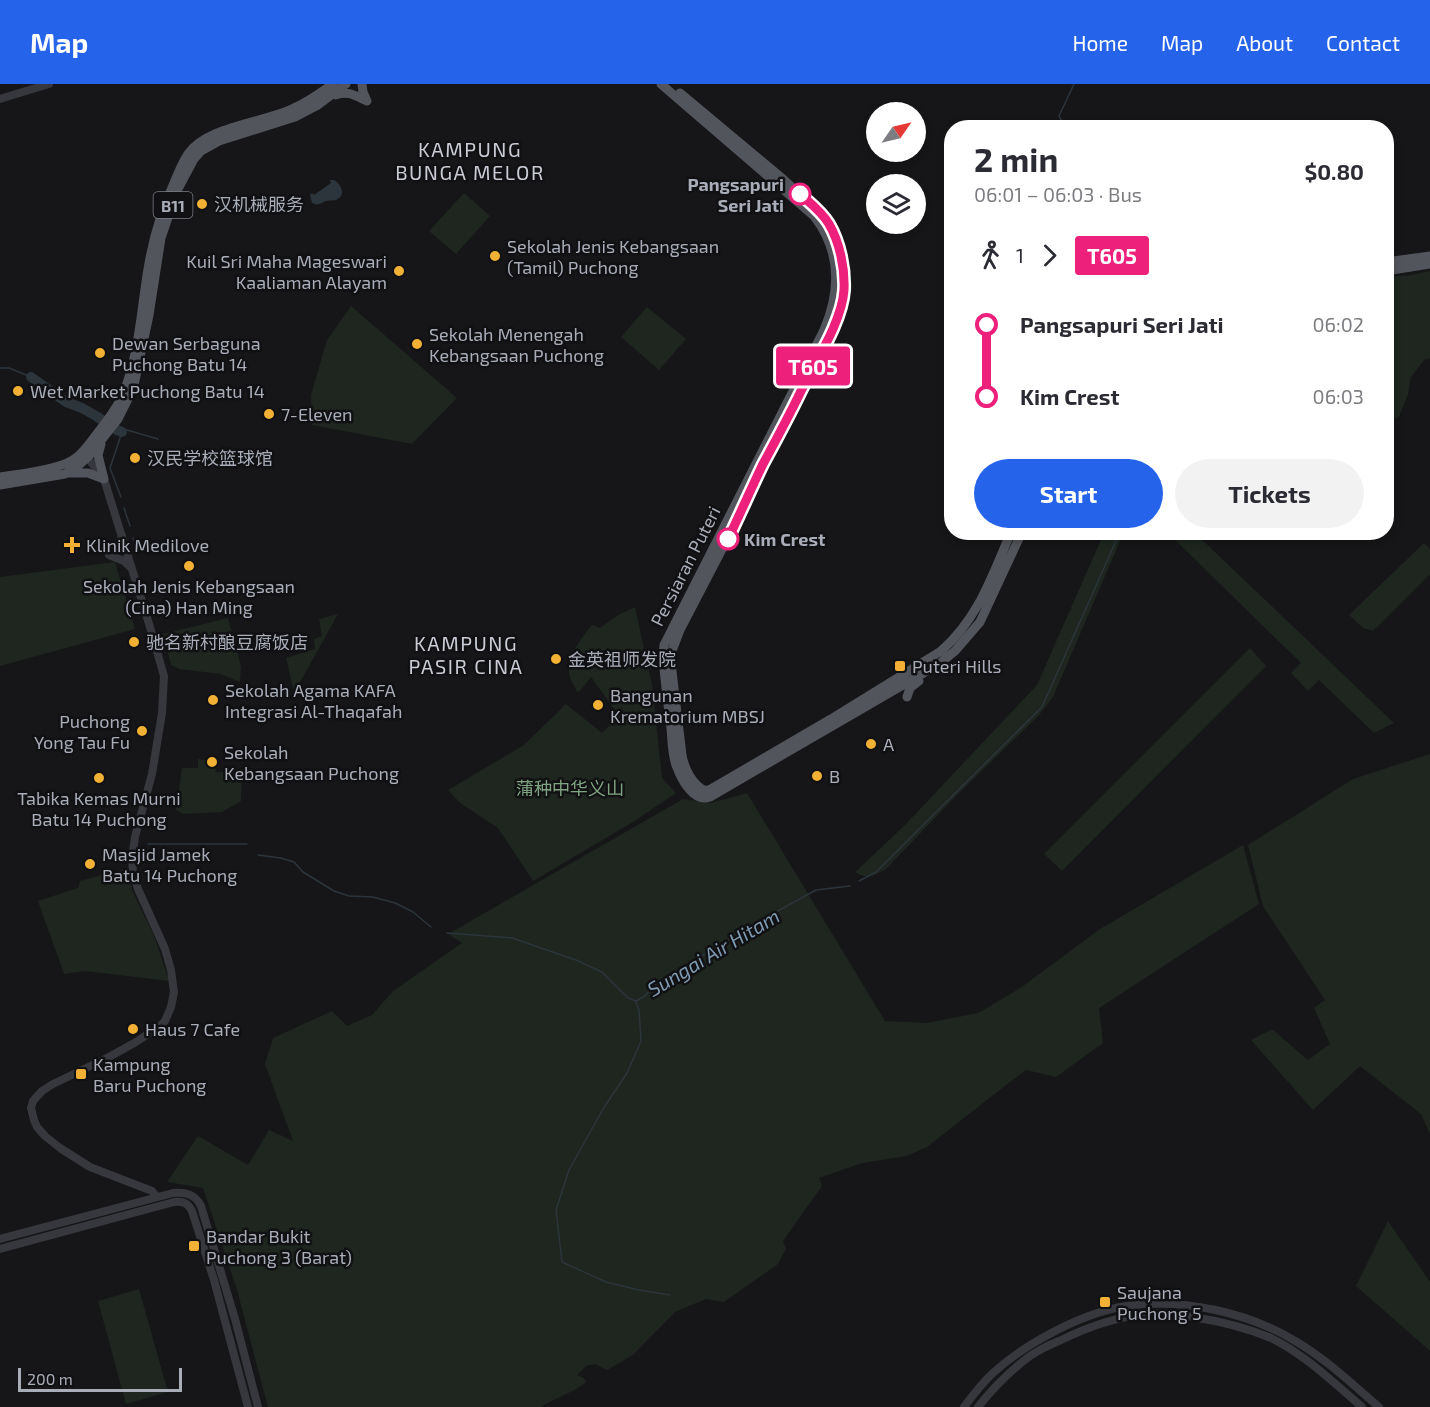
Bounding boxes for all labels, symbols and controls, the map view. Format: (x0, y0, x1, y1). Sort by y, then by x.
text: Map (30, 25, 88, 59)
text: Home (1072, 30, 1128, 55)
text: Map (1161, 30, 1203, 55)
text: About (1236, 30, 1293, 55)
text: Contact (1326, 30, 1400, 55)
north arrow (866, 102, 926, 162)
map controls (866, 102, 926, 234)
district label: KAMPUNG BUNGA MELOR (395, 137, 545, 184)
text: 2 min (974, 139, 1058, 179)
text: $0.80 (1304, 158, 1364, 184)
place label: Pangsapuri Seri Jati (687, 173, 784, 216)
button: layers (866, 174, 926, 234)
text: 06:01 – 06:03 · Bus (974, 182, 1142, 206)
marker: Pangsapuri Seri Jati (789, 183, 811, 205)
road number: B11 (154, 192, 192, 218)
place label: 汉机械服务 (214, 193, 304, 215)
marker: 汉机械服务 (195, 197, 209, 211)
place label: Sekolah Jenis Kebangsaan (Tamil) Puchong (507, 235, 719, 278)
icon: walk (974, 239, 1007, 272)
icon: forward (1033, 239, 1066, 272)
text: 1 (1016, 243, 1024, 267)
text: T605 (1087, 243, 1137, 268)
marker: Sekolah Jenis Kebangsaan (Tamil) Puchong (488, 249, 502, 263)
place label: Kuil Sri Maha Mageswari Kaaliaman Alayam (186, 250, 387, 293)
marker: Kuil Sri Maha Mageswari Kaaliaman Alayam (392, 264, 406, 278)
text: Pangsapuri Seri Jati (1020, 311, 1224, 337)
text: 06:02 (1312, 312, 1364, 336)
place label: Sekolah Menengah Kebangsaan Puchong (429, 323, 604, 366)
place label: Dewan Serbaguna Puchong Batu 14 (112, 332, 261, 375)
marker: Sekolah Menengah Kebangsaan Puchong (410, 337, 424, 351)
marker: Dewan Serbaguna Puchong Batu 14 (93, 346, 107, 360)
line badge: T605 (771, 346, 855, 386)
text: T605 (788, 354, 838, 379)
place label: Wet Market Puchong Batu 14 (30, 380, 265, 402)
text: Kim Crest (1020, 383, 1119, 409)
marker: Wet Market Puchong Batu 14 (11, 384, 25, 398)
text: 06:03 (1313, 384, 1364, 408)
place label: 7-Eleven (281, 403, 353, 425)
marker: 7-Eleven (262, 407, 276, 421)
place label: 汉民学校篮球馆 (147, 447, 273, 469)
marker: 汉民学校篮球馆 (128, 451, 142, 465)
button: Start (974, 459, 1163, 528)
button: Tickets (1175, 459, 1364, 528)
street label: Persiaran Puteri (645, 502, 725, 630)
marker: Kim Crest (717, 528, 739, 550)
place label: Kim Crest (744, 528, 826, 550)
place label: Klinik Medilove (86, 534, 209, 556)
marker: Klinik Medilove (63, 536, 81, 554)
marker: Sekolah Jenis Kebangsaan (Cina) Han Ming (182, 559, 196, 573)
place label: Sekolah Jenis Kebangsaan (Cina) Han Ming (83, 575, 295, 618)
place label: 驰名新村酿豆腐饭店 (146, 631, 308, 653)
district label: KAMPUNG PASIR CINA (409, 631, 524, 678)
marker: 驰名新村酿豆腐饭店 (127, 635, 141, 649)
place label: 金英祖师发院 (568, 648, 676, 670)
marker: 金英祖师发院 (549, 652, 563, 666)
place label: Puteri Hills (912, 655, 1001, 677)
marker: Puteri Hills (893, 659, 907, 673)
place label: Sekolah Agama KAFA Integrasi Al-Thaqafah (225, 679, 402, 722)
place label: Bangunan Krematorium MBSJ (610, 684, 765, 727)
marker: Sekolah Agama KAFA Integrasi Al-Thaqafah (206, 693, 220, 707)
marker: Bangunan Krematorium MBSJ (591, 698, 605, 712)
place label: Puchong Yong Tau Fu (34, 710, 130, 753)
marker: Puchong Yong Tau Fu (135, 724, 149, 738)
place label: A (883, 733, 895, 755)
marker: A (864, 737, 878, 751)
place label: Sekolah Kebangsaan Puchong (224, 741, 399, 784)
marker: Sekolah Kebangsaan Puchong (205, 755, 219, 769)
place label: B (829, 765, 840, 787)
marker: B (810, 769, 824, 783)
marker: Tabika Kemas Murni Batu 14 Puchong (92, 771, 106, 785)
park label: 蒲种中华义山 (516, 777, 624, 799)
place label: Tabika Kemas Murni Batu 14 Puchong (17, 787, 181, 830)
place label: Masjid Jamek Batu 14 Puchong (102, 843, 237, 886)
marker: Masjid Jamek Batu 14 Puchong (83, 857, 97, 871)
water label: Sungai Air Hitam (643, 903, 783, 1001)
place label: Haus 7 Cafe (145, 1018, 240, 1040)
marker: Haus 7 Cafe (126, 1022, 140, 1036)
place label: Kampung Baru Puchong (93, 1053, 206, 1096)
marker: Kampung Baru Puchong (74, 1067, 88, 1081)
place label: Bandar Bukit Puchong 3 (Barat) (206, 1225, 352, 1268)
marker: Bandar Bukit Puchong 3 (Barat) (187, 1239, 201, 1253)
place label: Saujana Puchong 5 (1117, 1281, 1202, 1324)
marker: Saujana Puchong 5 (1098, 1295, 1112, 1309)
scale bar (18, 1365, 182, 1392)
text: 200 m (27, 1369, 73, 1388)

